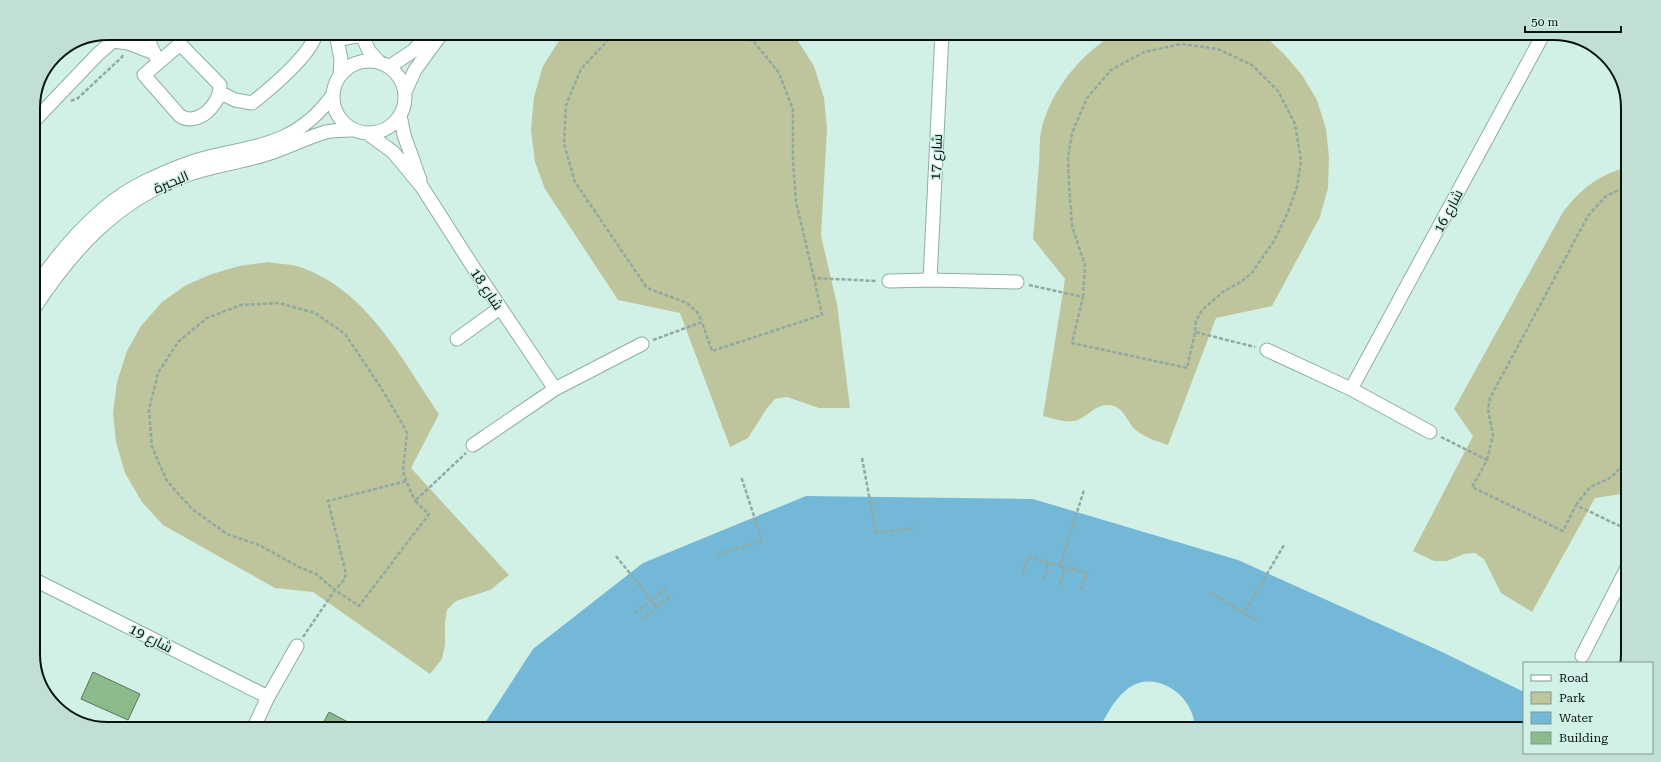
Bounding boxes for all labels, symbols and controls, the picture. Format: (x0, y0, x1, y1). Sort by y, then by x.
scale bar (1525, 8, 1621, 34)
text: 50 m (1531, 15, 1558, 29)
street label: شارع 17 (927, 133, 946, 181)
street label: البحيرة (151, 167, 191, 197)
street label: شارع 16 (1430, 187, 1467, 236)
street label: شارع 18 (467, 265, 507, 313)
street label: شارع 19 (126, 620, 175, 657)
legend (1523, 662, 1653, 754)
text: Road (1559, 671, 1589, 685)
text: Park (1559, 691, 1586, 705)
text: Water (1559, 711, 1593, 725)
text: Building (1559, 731, 1608, 745)

